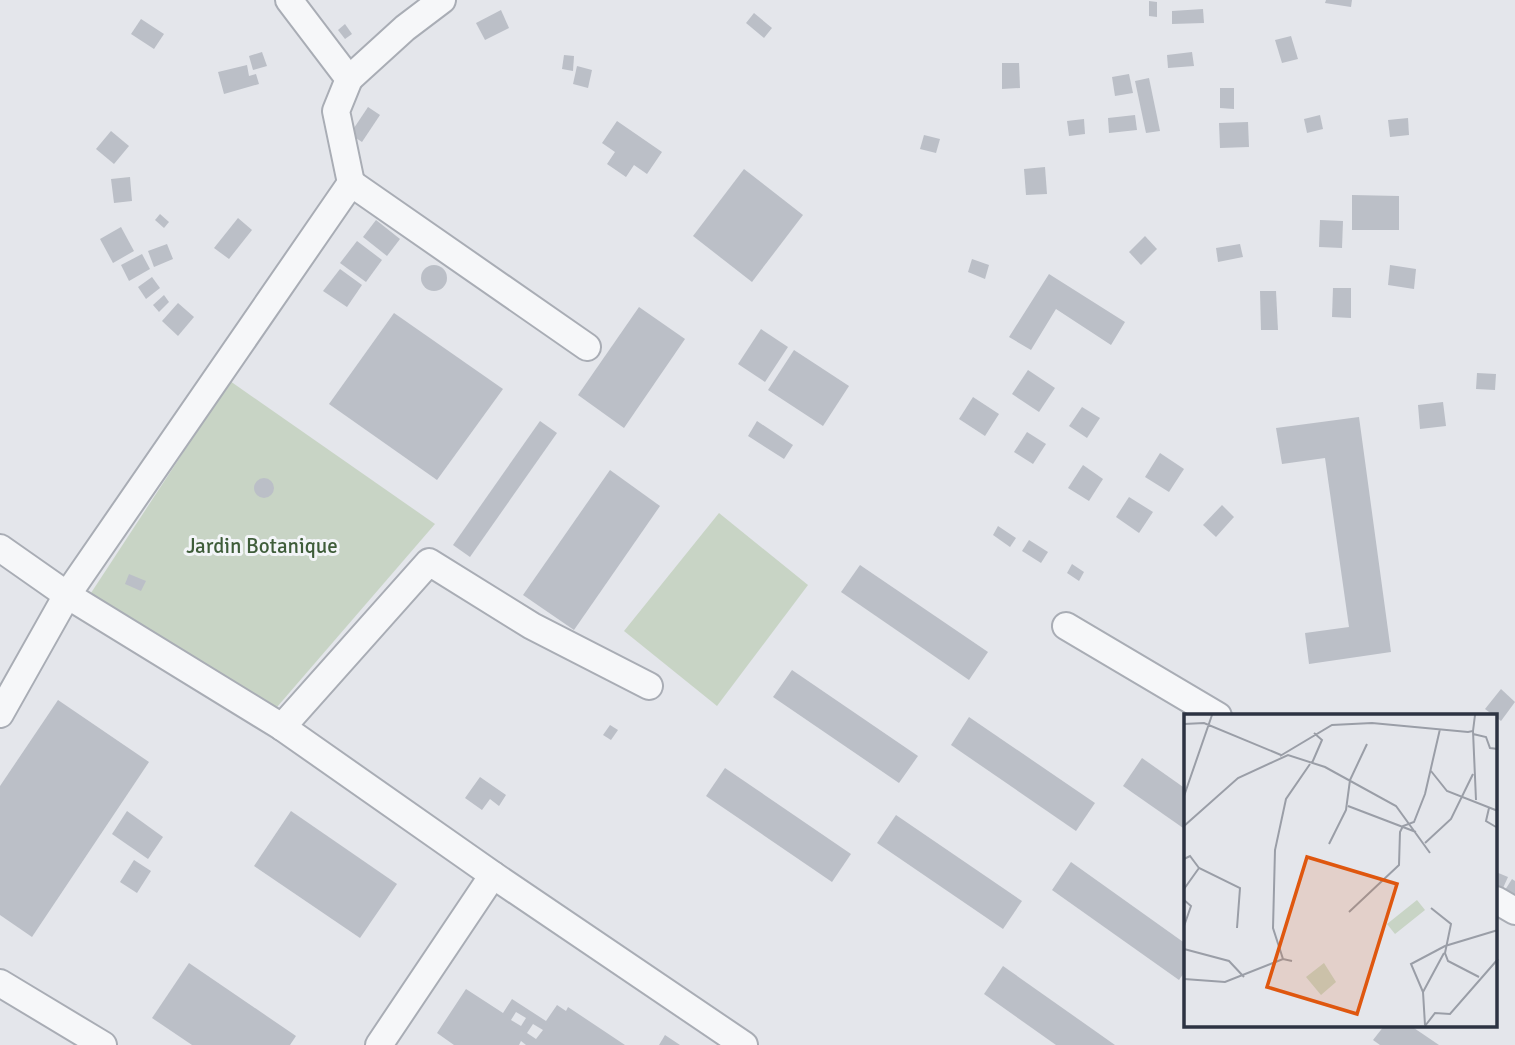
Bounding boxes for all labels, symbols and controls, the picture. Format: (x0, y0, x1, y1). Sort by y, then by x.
park label: Jardin Botanique (186, 533, 338, 559)
inset map (1184, 714, 1498, 1028)

